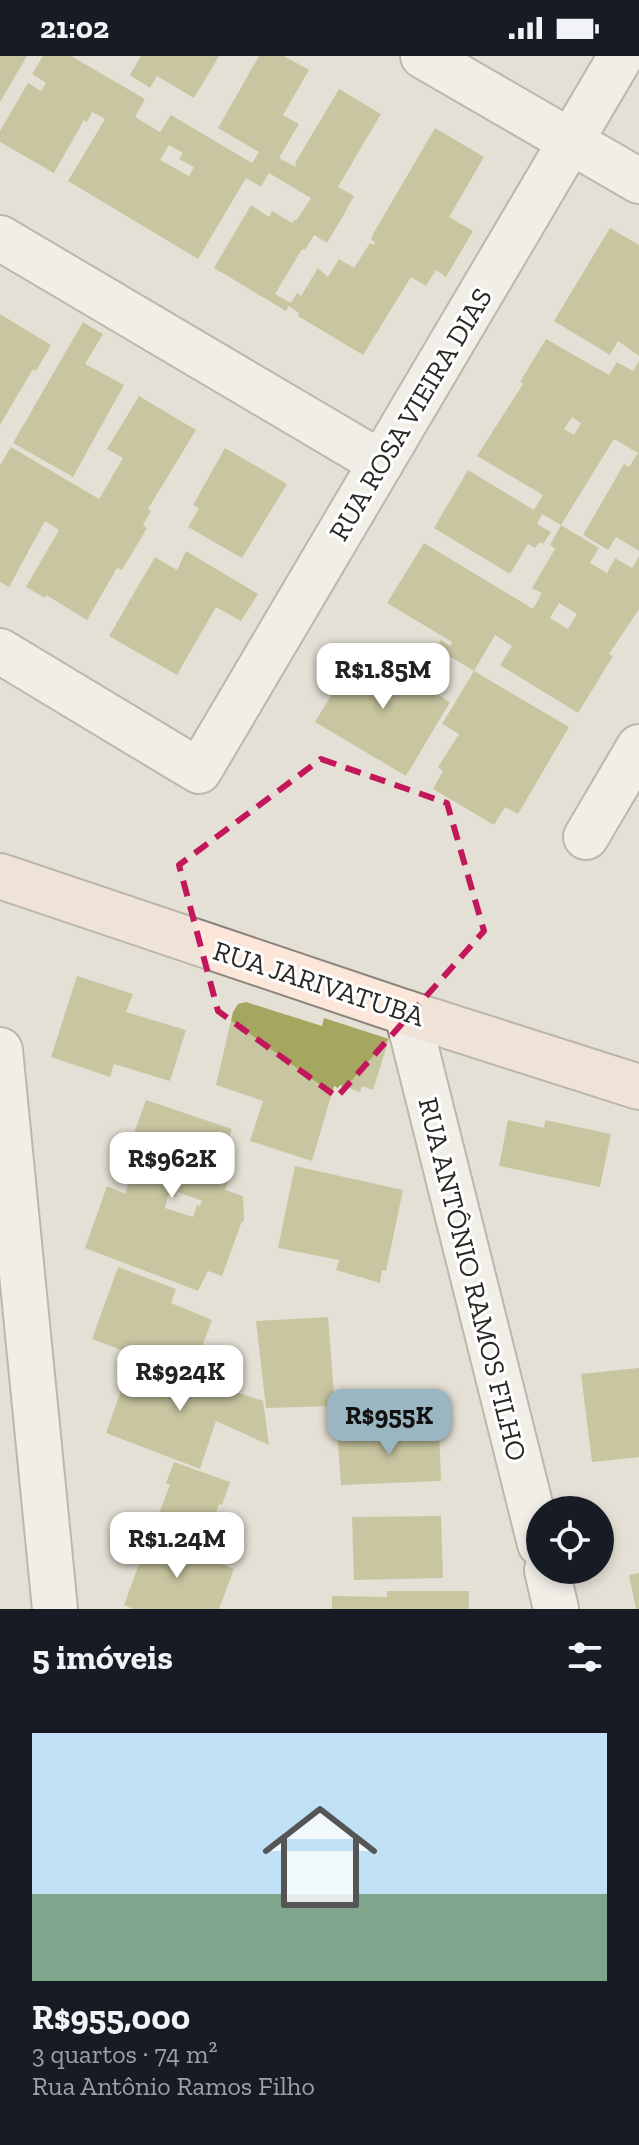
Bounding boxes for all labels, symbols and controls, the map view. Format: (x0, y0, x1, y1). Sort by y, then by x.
text: 21:02 (40, 10, 109, 46)
street label: RUA ROSA VIEIRA DIAS (322, 282, 499, 547)
pin: R$1.85M (309, 643, 457, 711)
text: R$1.85M (335, 653, 431, 685)
street label: RUA JARIVATUBA (209, 934, 429, 1033)
street label: RUA ANTÔNIO RAMOS FILHO (411, 1094, 534, 1464)
pin: R$962K (107, 1132, 237, 1200)
text: R$962K (128, 1142, 216, 1174)
pin: R$924K (115, 1345, 245, 1413)
text: R$924K (135, 1355, 225, 1387)
pin: R$955K (324, 1389, 454, 1457)
text: R$955K (345, 1399, 433, 1431)
map controls (526, 1496, 614, 1584)
button: locate (526, 1496, 614, 1584)
pin: R$1.24M (103, 1512, 251, 1580)
text: R$1.24M (128, 1522, 226, 1554)
icon: filters (563, 1635, 607, 1679)
text: 5 imóveis (32, 1637, 173, 1678)
icon: home (248, 1785, 392, 1929)
text: R$955,000 (32, 1997, 190, 2038)
text: 3 quartos · 74 m² (32, 2038, 217, 2070)
text: Rua Antônio Ramos Filho (32, 2070, 315, 2102)

